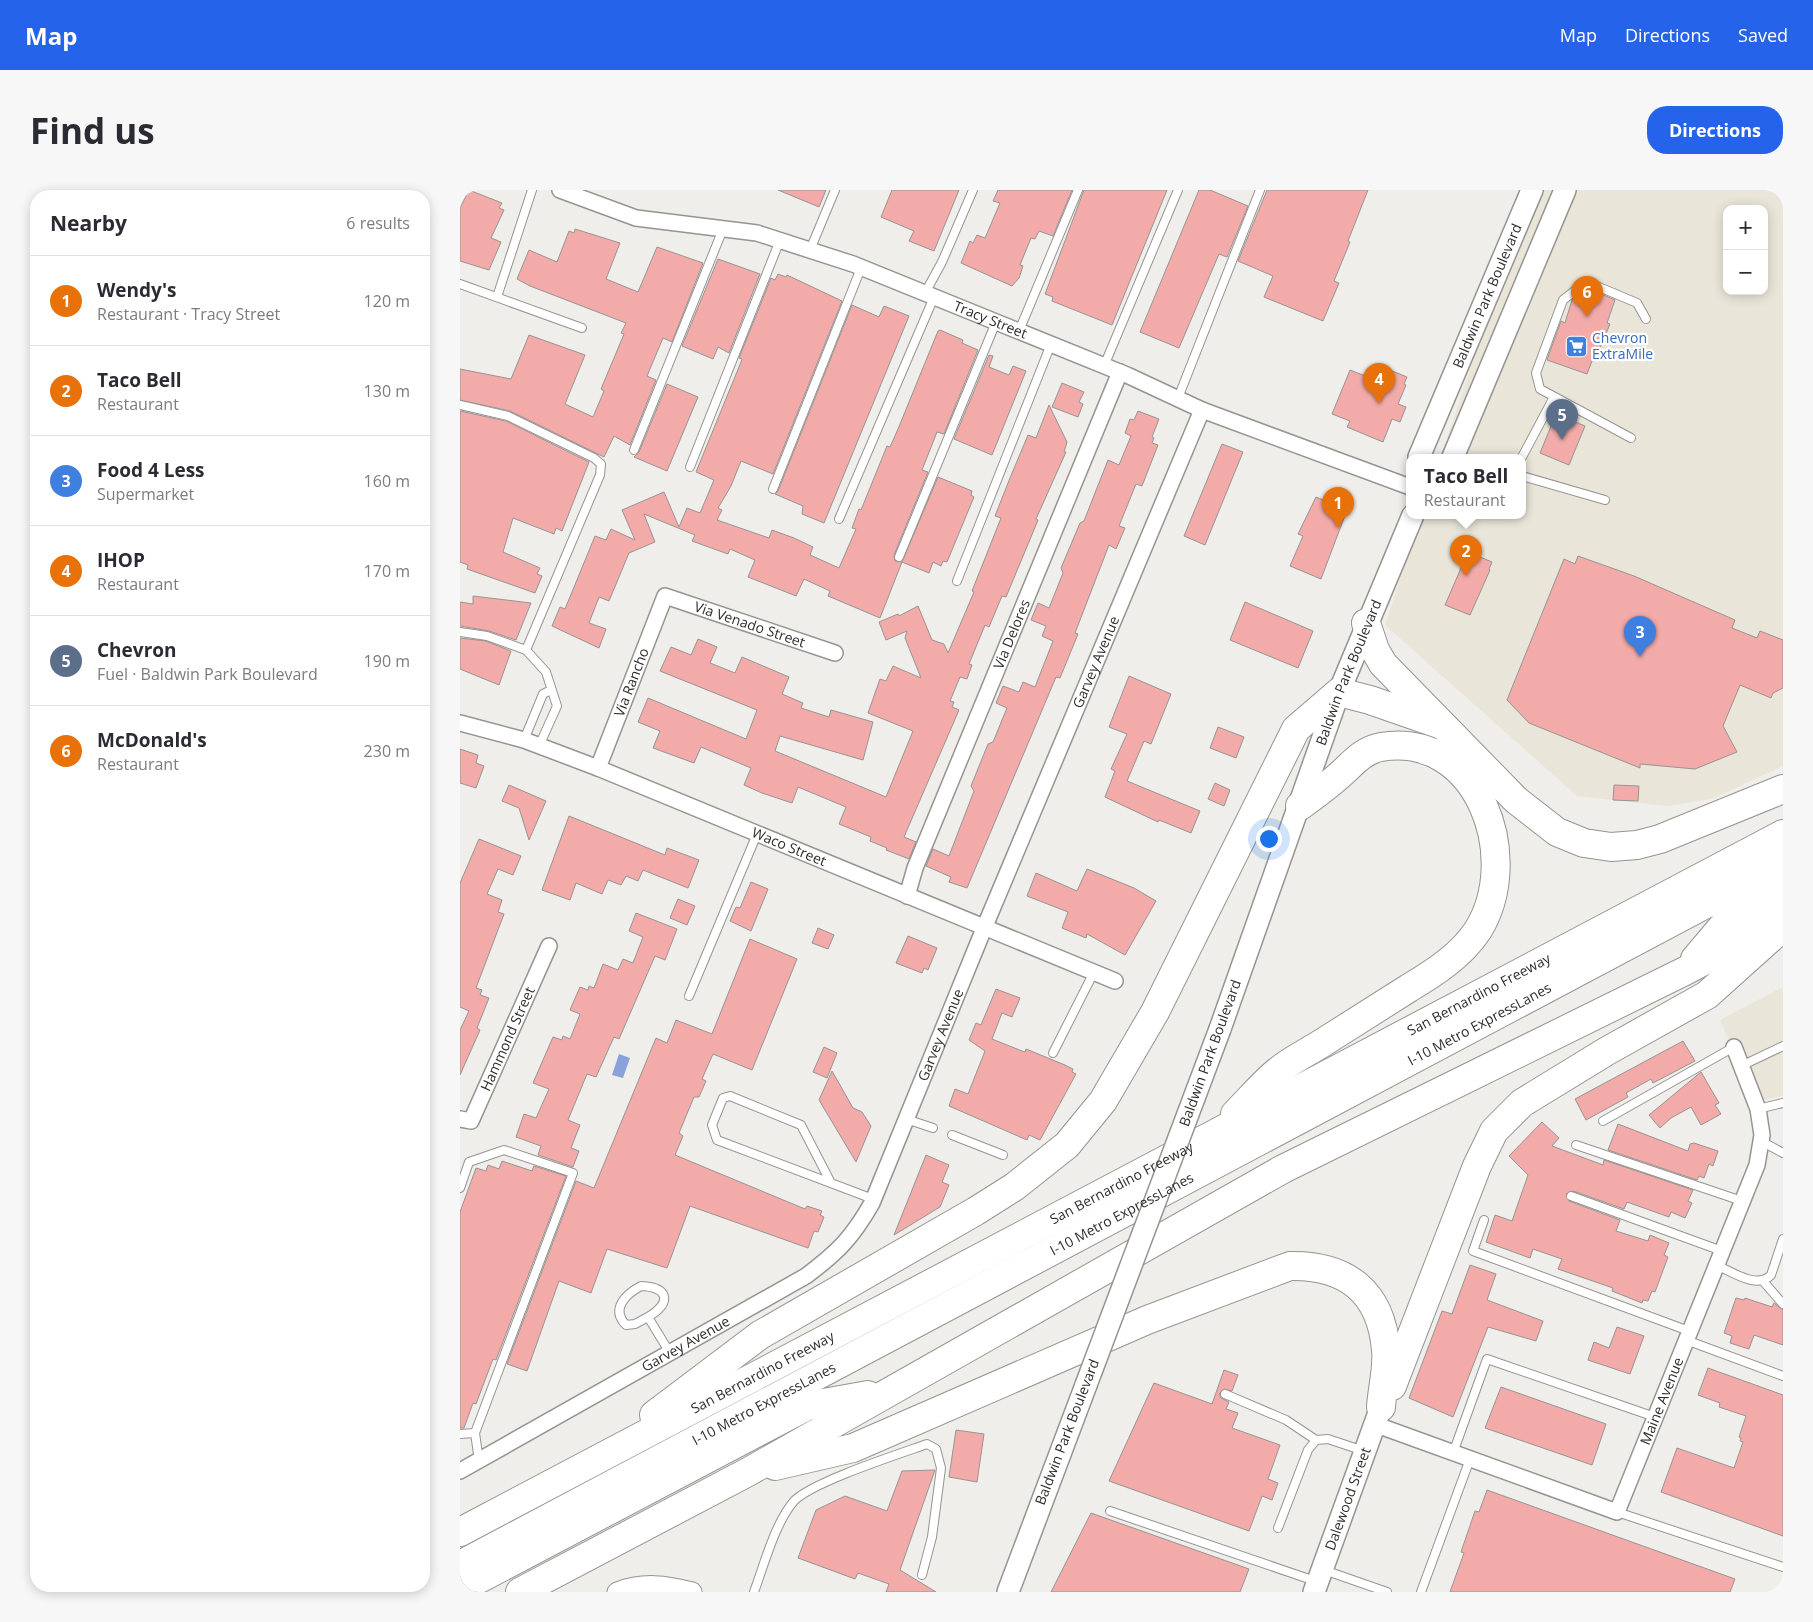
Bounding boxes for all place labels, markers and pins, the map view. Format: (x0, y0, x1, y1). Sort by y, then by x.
pin: 6 (1571, 276, 1603, 317)
place label: Chevron ExtraMile (1592, 328, 1653, 363)
supermarket icon: Chevron ExtraMile (1564, 334, 1588, 358)
pin: 4 (1363, 363, 1395, 404)
pin: 5 (1546, 399, 1578, 440)
pin: 1 (1322, 487, 1354, 528)
pin: 2 (1450, 535, 1482, 576)
pin: 3 (1624, 616, 1656, 657)

